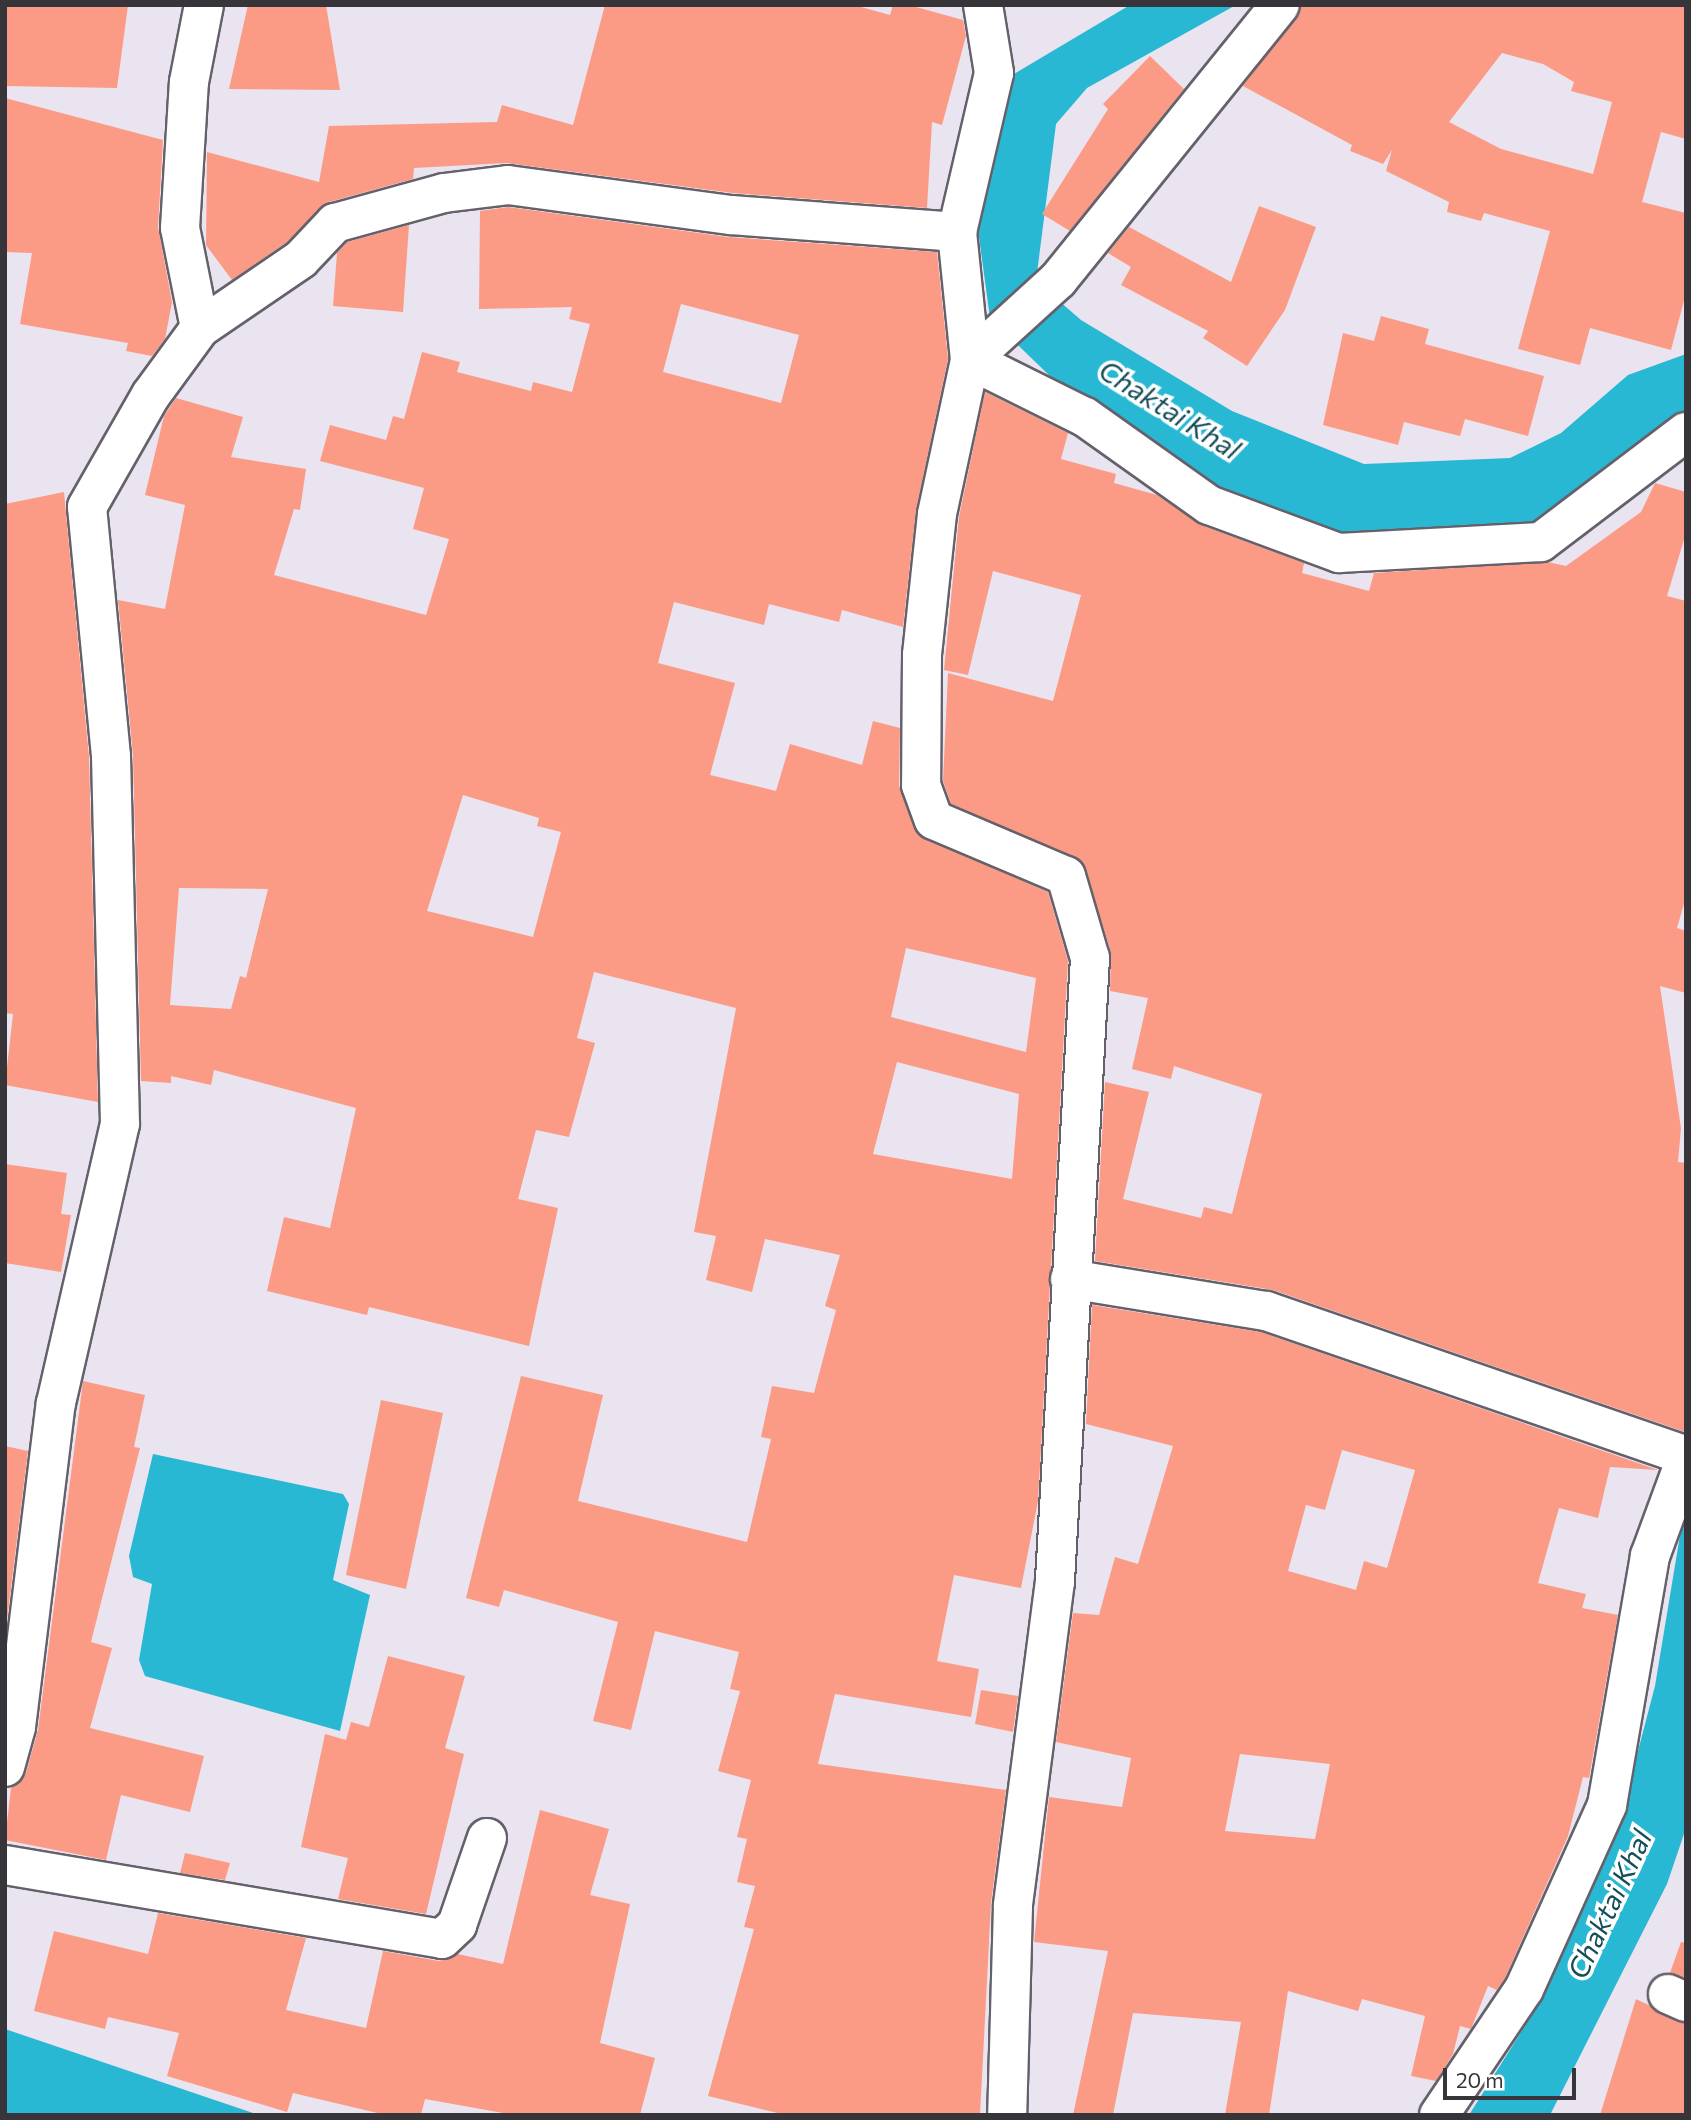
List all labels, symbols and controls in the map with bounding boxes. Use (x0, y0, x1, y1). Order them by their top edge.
water label: Chaktai Khal (1093, 352, 1247, 466)
water label: Chaktai Khal (1560, 1824, 1658, 1984)
scale bar (1446, 2054, 1579, 2098)
text: 20 m (1456, 2067, 1504, 2092)

